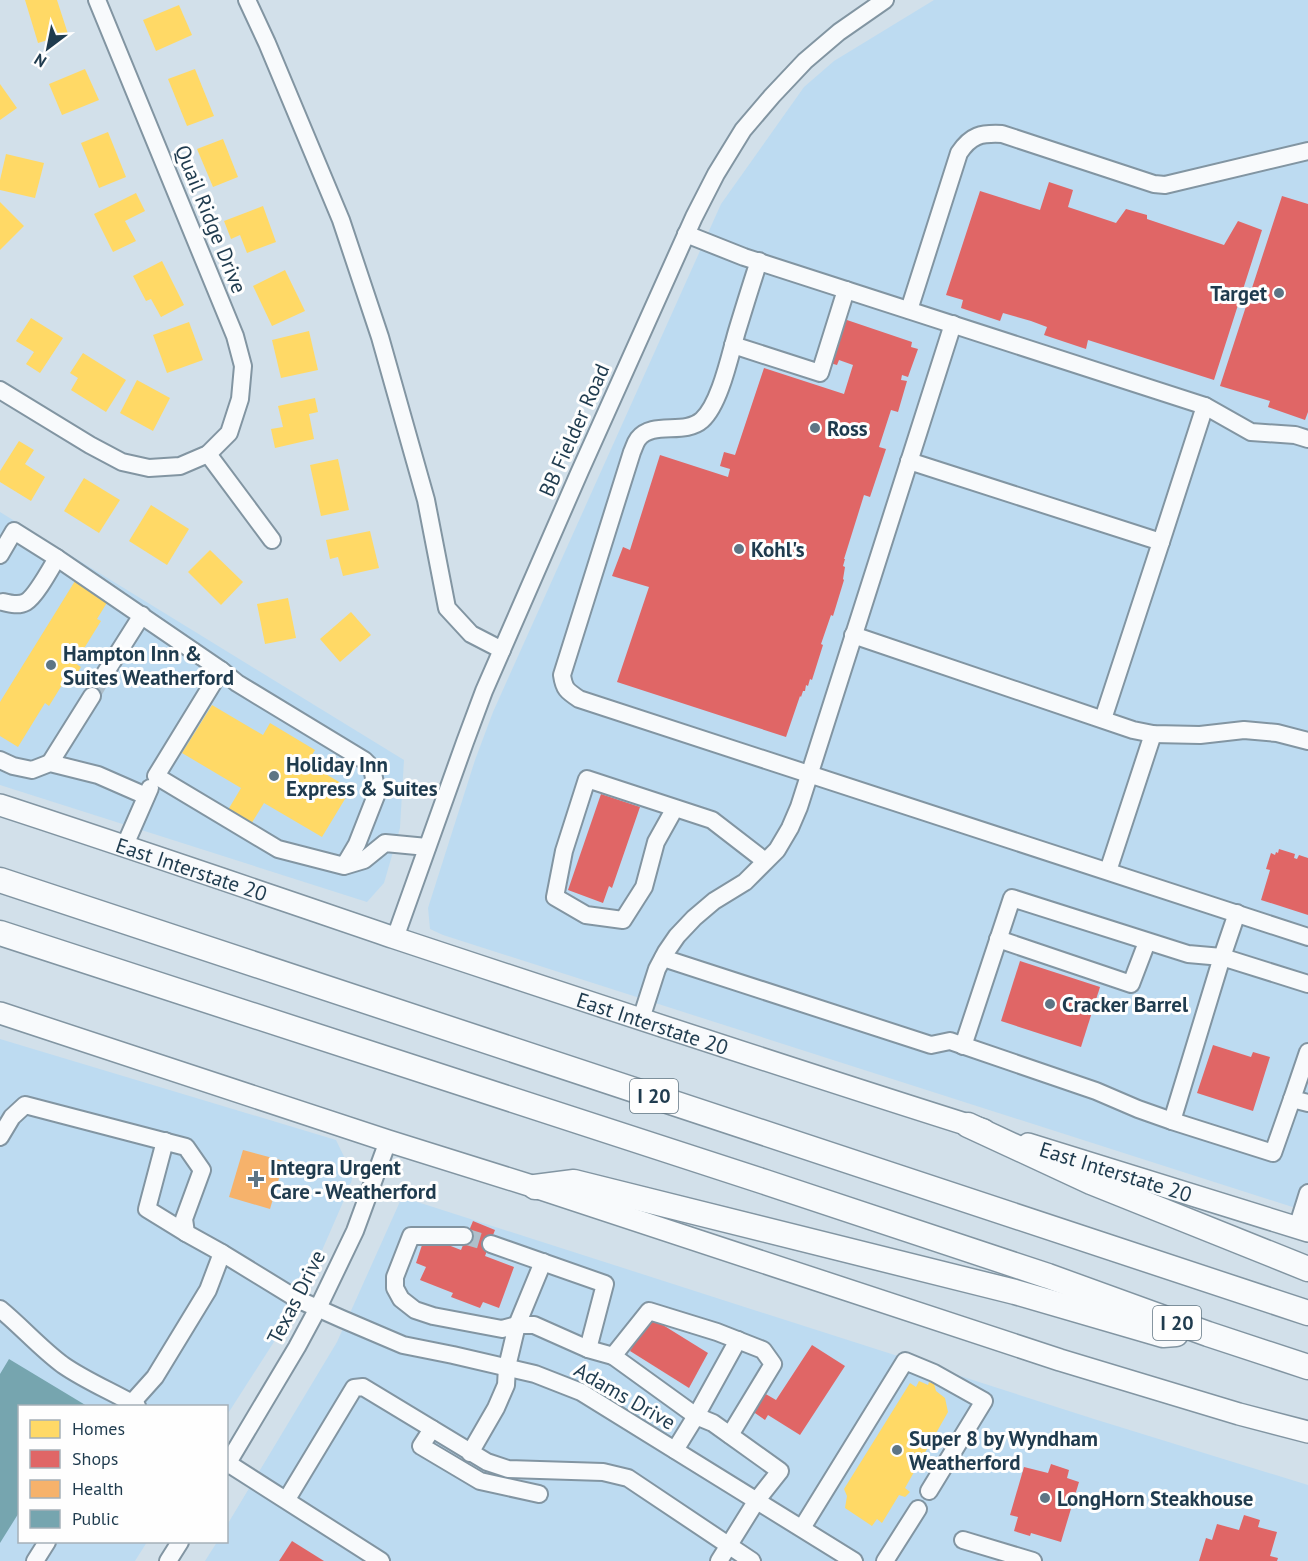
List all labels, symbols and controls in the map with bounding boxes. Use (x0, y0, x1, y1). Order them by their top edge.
north arrow (18, 18, 78, 78)
text: N (30, 49, 50, 72)
street label: Quail Ridge Drive (169, 141, 253, 297)
place label: Target (1210, 280, 1268, 307)
marker: Target (1272, 286, 1286, 300)
street label: BB Fielder Road (533, 359, 615, 501)
place label: Ross (827, 415, 868, 442)
marker: Ross (808, 421, 822, 435)
place label: Kohl's (751, 536, 805, 563)
marker: Kohl's (732, 542, 746, 556)
place label: Hampton Inn & Suites Weatherford (63, 640, 234, 691)
marker: Hampton Inn & Suites Weatherford (44, 658, 58, 672)
place label: Holiday Inn Express & Suites (286, 751, 438, 802)
marker: Holiday Inn Express & Suites (267, 769, 281, 783)
street label: East Interstate 20 (112, 831, 271, 907)
street label: East Interstate 20 (573, 986, 732, 1061)
place label: Cracker Barrel (1062, 991, 1189, 1018)
marker: Cracker Barrel (1043, 997, 1057, 1011)
road number: I 20 (630, 1079, 678, 1113)
street label: East Interstate 20 (1036, 1135, 1195, 1208)
place label: Integra Urgent Care - Weatherford (270, 1154, 437, 1205)
marker: Integra Urgent Care - Weatherford (247, 1170, 265, 1188)
street label: Texas Drive (261, 1245, 331, 1349)
road number: I 20 (1153, 1306, 1201, 1340)
street label: Adams Drive (570, 1356, 680, 1436)
legend (18, 1405, 228, 1543)
text: Homes (72, 1417, 125, 1440)
place label: Super 8 by Wyndham Weatherford (909, 1425, 1098, 1476)
marker: Super 8 by Wyndham Weatherford (890, 1443, 904, 1457)
text: Shops (72, 1447, 118, 1470)
text: Health (72, 1477, 123, 1500)
place label: LongHorn Steakhouse (1057, 1485, 1253, 1512)
marker: LongHorn Steakhouse (1038, 1491, 1052, 1505)
text: Public (72, 1507, 119, 1530)

